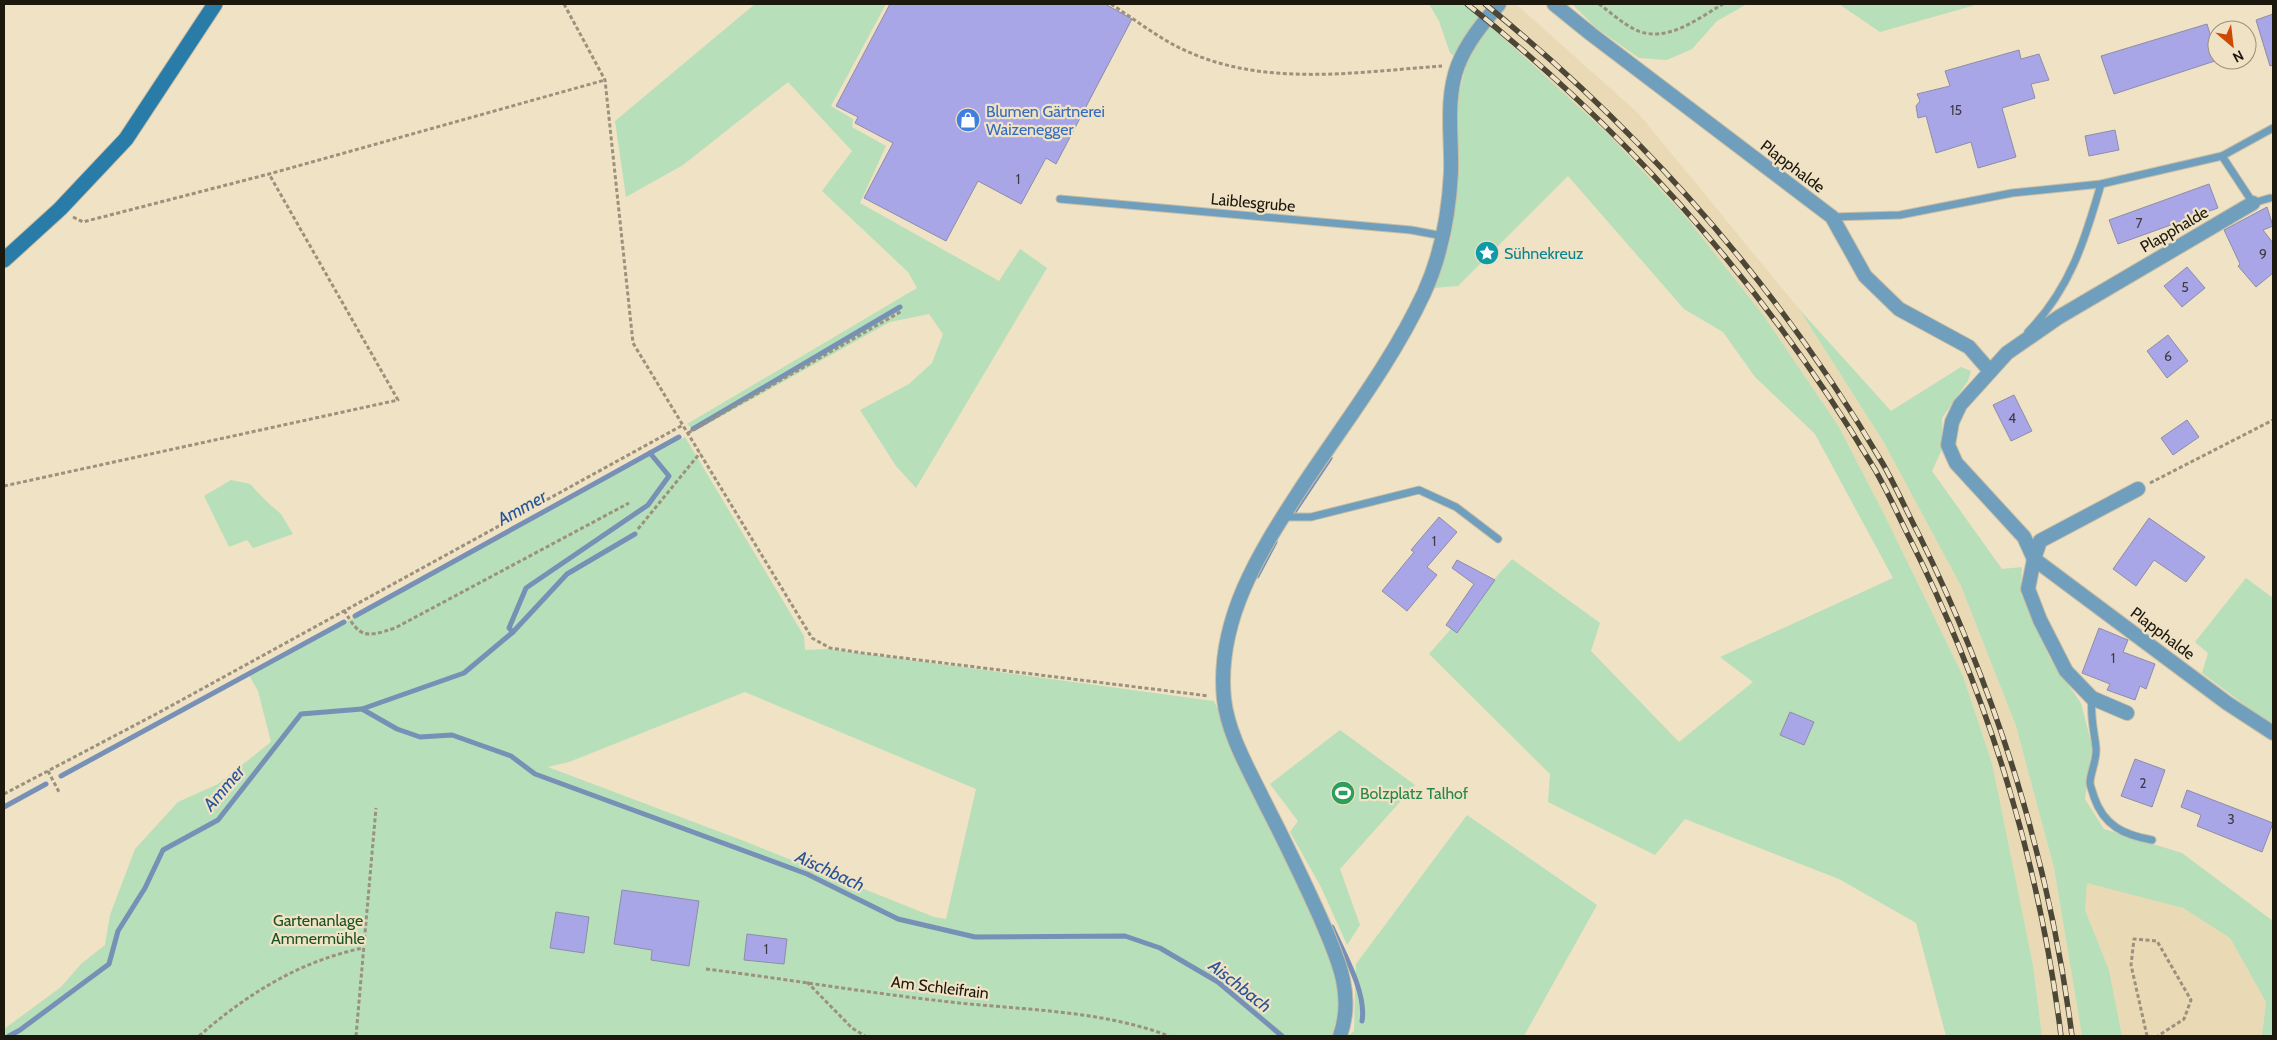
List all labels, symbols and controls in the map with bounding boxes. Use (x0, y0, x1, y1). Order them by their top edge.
north arrow (2207, 20, 2257, 70)
text: N (2230, 46, 2247, 67)
house number: 15 (1950, 101, 1962, 119)
place label: Blumen Gärtnerei Waizenegger (986, 102, 1105, 139)
shop icon: Blumen Gärtnerei Waizenegger (955, 107, 981, 133)
street label: Plapphalde (1757, 136, 1829, 197)
house number: 1 (1016, 170, 1020, 188)
street label: Laiblesgrube (1210, 189, 1296, 216)
street label: Plapphalde (2137, 202, 2212, 257)
house number: 7 (2135, 214, 2143, 232)
place icon: Sühnekreuz (1474, 240, 1500, 266)
place label: Sühnekreuz (1504, 244, 1584, 263)
house number: 9 (2259, 245, 2267, 263)
house number: 5 (2181, 278, 2189, 296)
house number: 6 (2164, 347, 2172, 365)
house number: 4 (2008, 409, 2016, 427)
water label: Ammer (493, 485, 552, 531)
house number: 1 (1432, 532, 1436, 550)
street label: Plapphalde (2127, 603, 2199, 664)
house number: 1 (2111, 649, 2115, 667)
water label: Ammer (198, 760, 251, 816)
house number: 2 (2139, 774, 2147, 792)
sports icon: Bolzplatz Talhof (1330, 780, 1356, 806)
place label: Bolzplatz Talhof (1360, 784, 1469, 803)
house number: 3 (2227, 810, 2235, 828)
water label: Aischbach (791, 845, 868, 896)
park label: Gartenanlage Ammermühle (271, 911, 365, 948)
house number: 1 (764, 940, 768, 958)
water label: Aischbach (1204, 954, 1276, 1017)
street label: Am Schleifrain (890, 972, 990, 1003)

